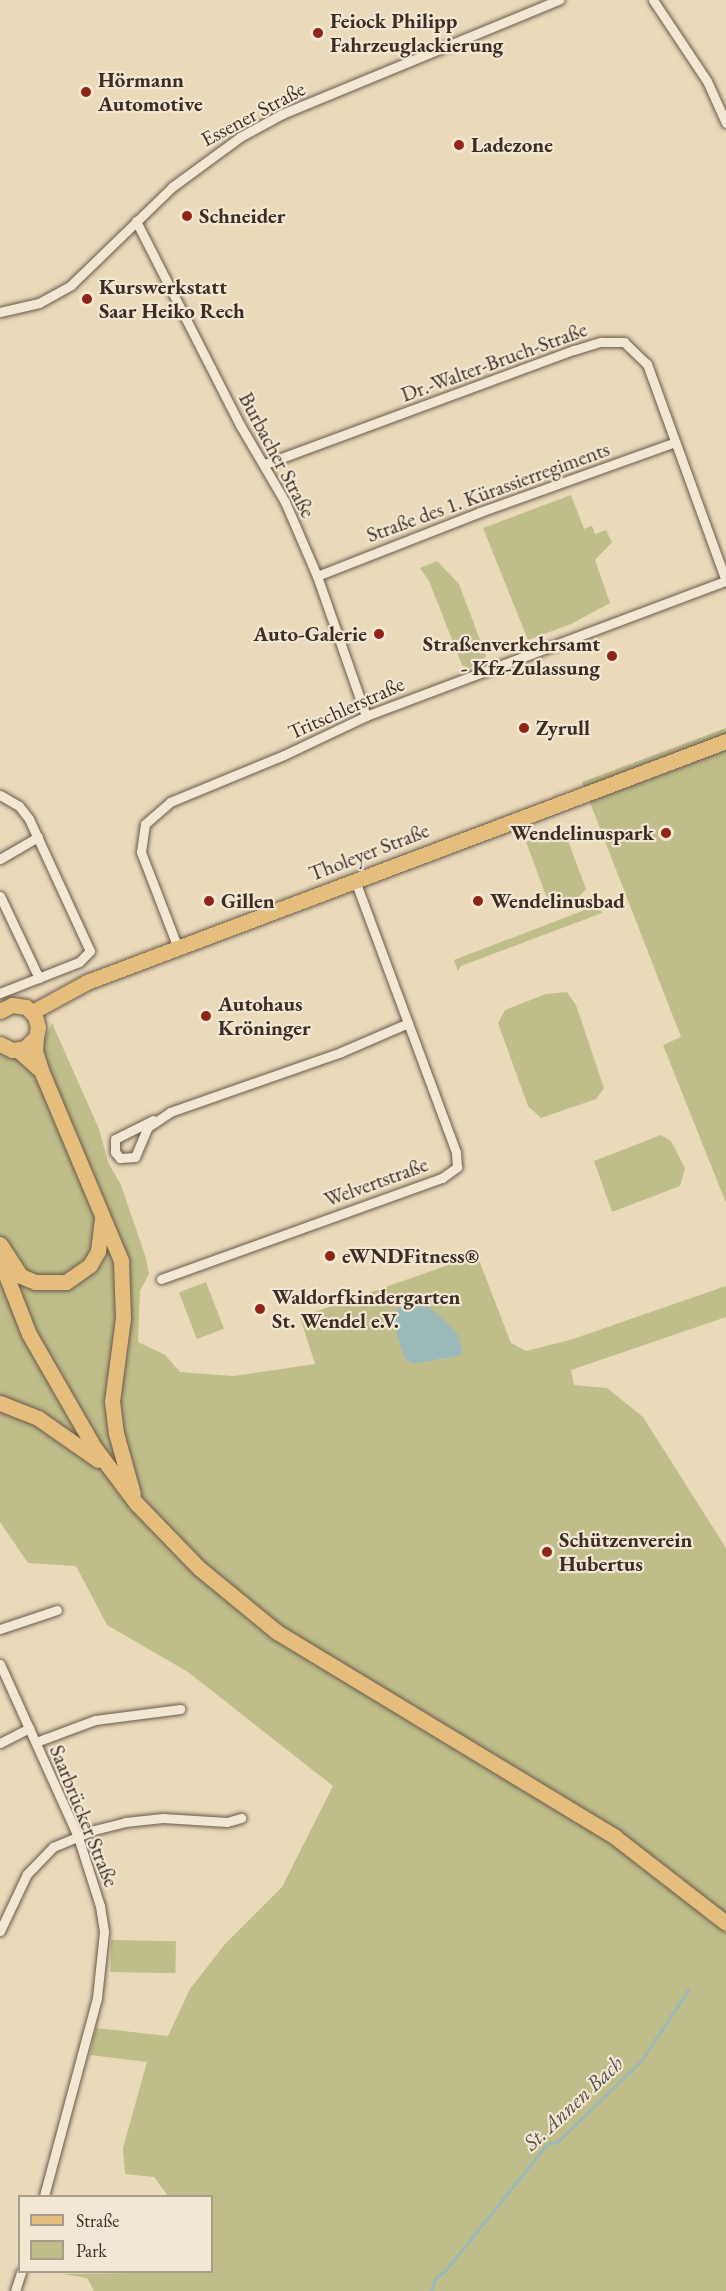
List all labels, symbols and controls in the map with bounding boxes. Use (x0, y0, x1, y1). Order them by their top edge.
place label: Feiock Philipp Fahrzeuglackierung (330, 8, 503, 58)
marker: Feiock Philipp Fahrzeuglackierung (311, 26, 325, 40)
place label: Hörmann Automotive (98, 67, 203, 117)
street label: Essener Straße (196, 76, 310, 152)
marker: Hörmann Automotive (79, 85, 93, 99)
place label: Ladezone (471, 132, 553, 158)
marker: Ladezone (452, 138, 466, 152)
place label: Schneider (199, 203, 285, 229)
marker: Schneider (180, 209, 194, 223)
place label: Kurswerkstatt Saar Heiko Rech (99, 274, 245, 324)
marker: Kurswerkstatt Saar Heiko Rech (80, 292, 94, 306)
street label: Dr.-Walter-Bruch-Straße (398, 317, 590, 407)
street label: Burbacher Straße (233, 388, 321, 522)
street label: Straße des 1. Kürassierregiments (363, 436, 613, 548)
place label: Auto-Galerie (253, 621, 367, 647)
marker: Auto-Galerie (372, 627, 386, 641)
place label: Straßenverkehrsamt - Kfz-Zulassung (423, 631, 600, 681)
marker: Straßenverkehrsamt - Kfz-Zulassung (605, 649, 619, 663)
street label: Tritschlerstraße (284, 671, 408, 745)
place label: Zyrull (536, 715, 590, 741)
marker: Zyrull (517, 721, 531, 735)
street label: Tholeyer Straße (305, 818, 433, 886)
place label: Wendelinuspark (510, 820, 654, 846)
marker: Wendelinuspark (659, 826, 673, 840)
place label: Gillen (221, 888, 275, 914)
place label: Wendelinusbad (490, 888, 625, 914)
marker: Gillen (202, 894, 216, 908)
marker: Wendelinusbad (471, 894, 485, 908)
place label: Autohaus Kröninger (218, 991, 311, 1041)
marker: Autohaus Kröninger (199, 1009, 213, 1023)
street label: Welvertstraße (321, 1152, 431, 1212)
place label: eWNDFitness® (342, 1243, 479, 1269)
marker: eWNDFitness® (323, 1249, 337, 1263)
place label: Waldorfkindergarten St. Wendel e.V. (272, 1284, 460, 1334)
marker: Waldorfkindergarten St. Wendel e.V. (253, 1302, 267, 1316)
place label: Schützenverein Hubertus (559, 1527, 692, 1577)
marker: Schützenverein Hubertus (540, 1545, 554, 1559)
street label: Saarbrücker Straße (44, 1741, 124, 1891)
water label: St. Annen Bach (518, 2050, 628, 2156)
legend (18, 2195, 213, 2273)
text: Straße (76, 2209, 119, 2232)
text: Park (76, 2239, 107, 2262)

